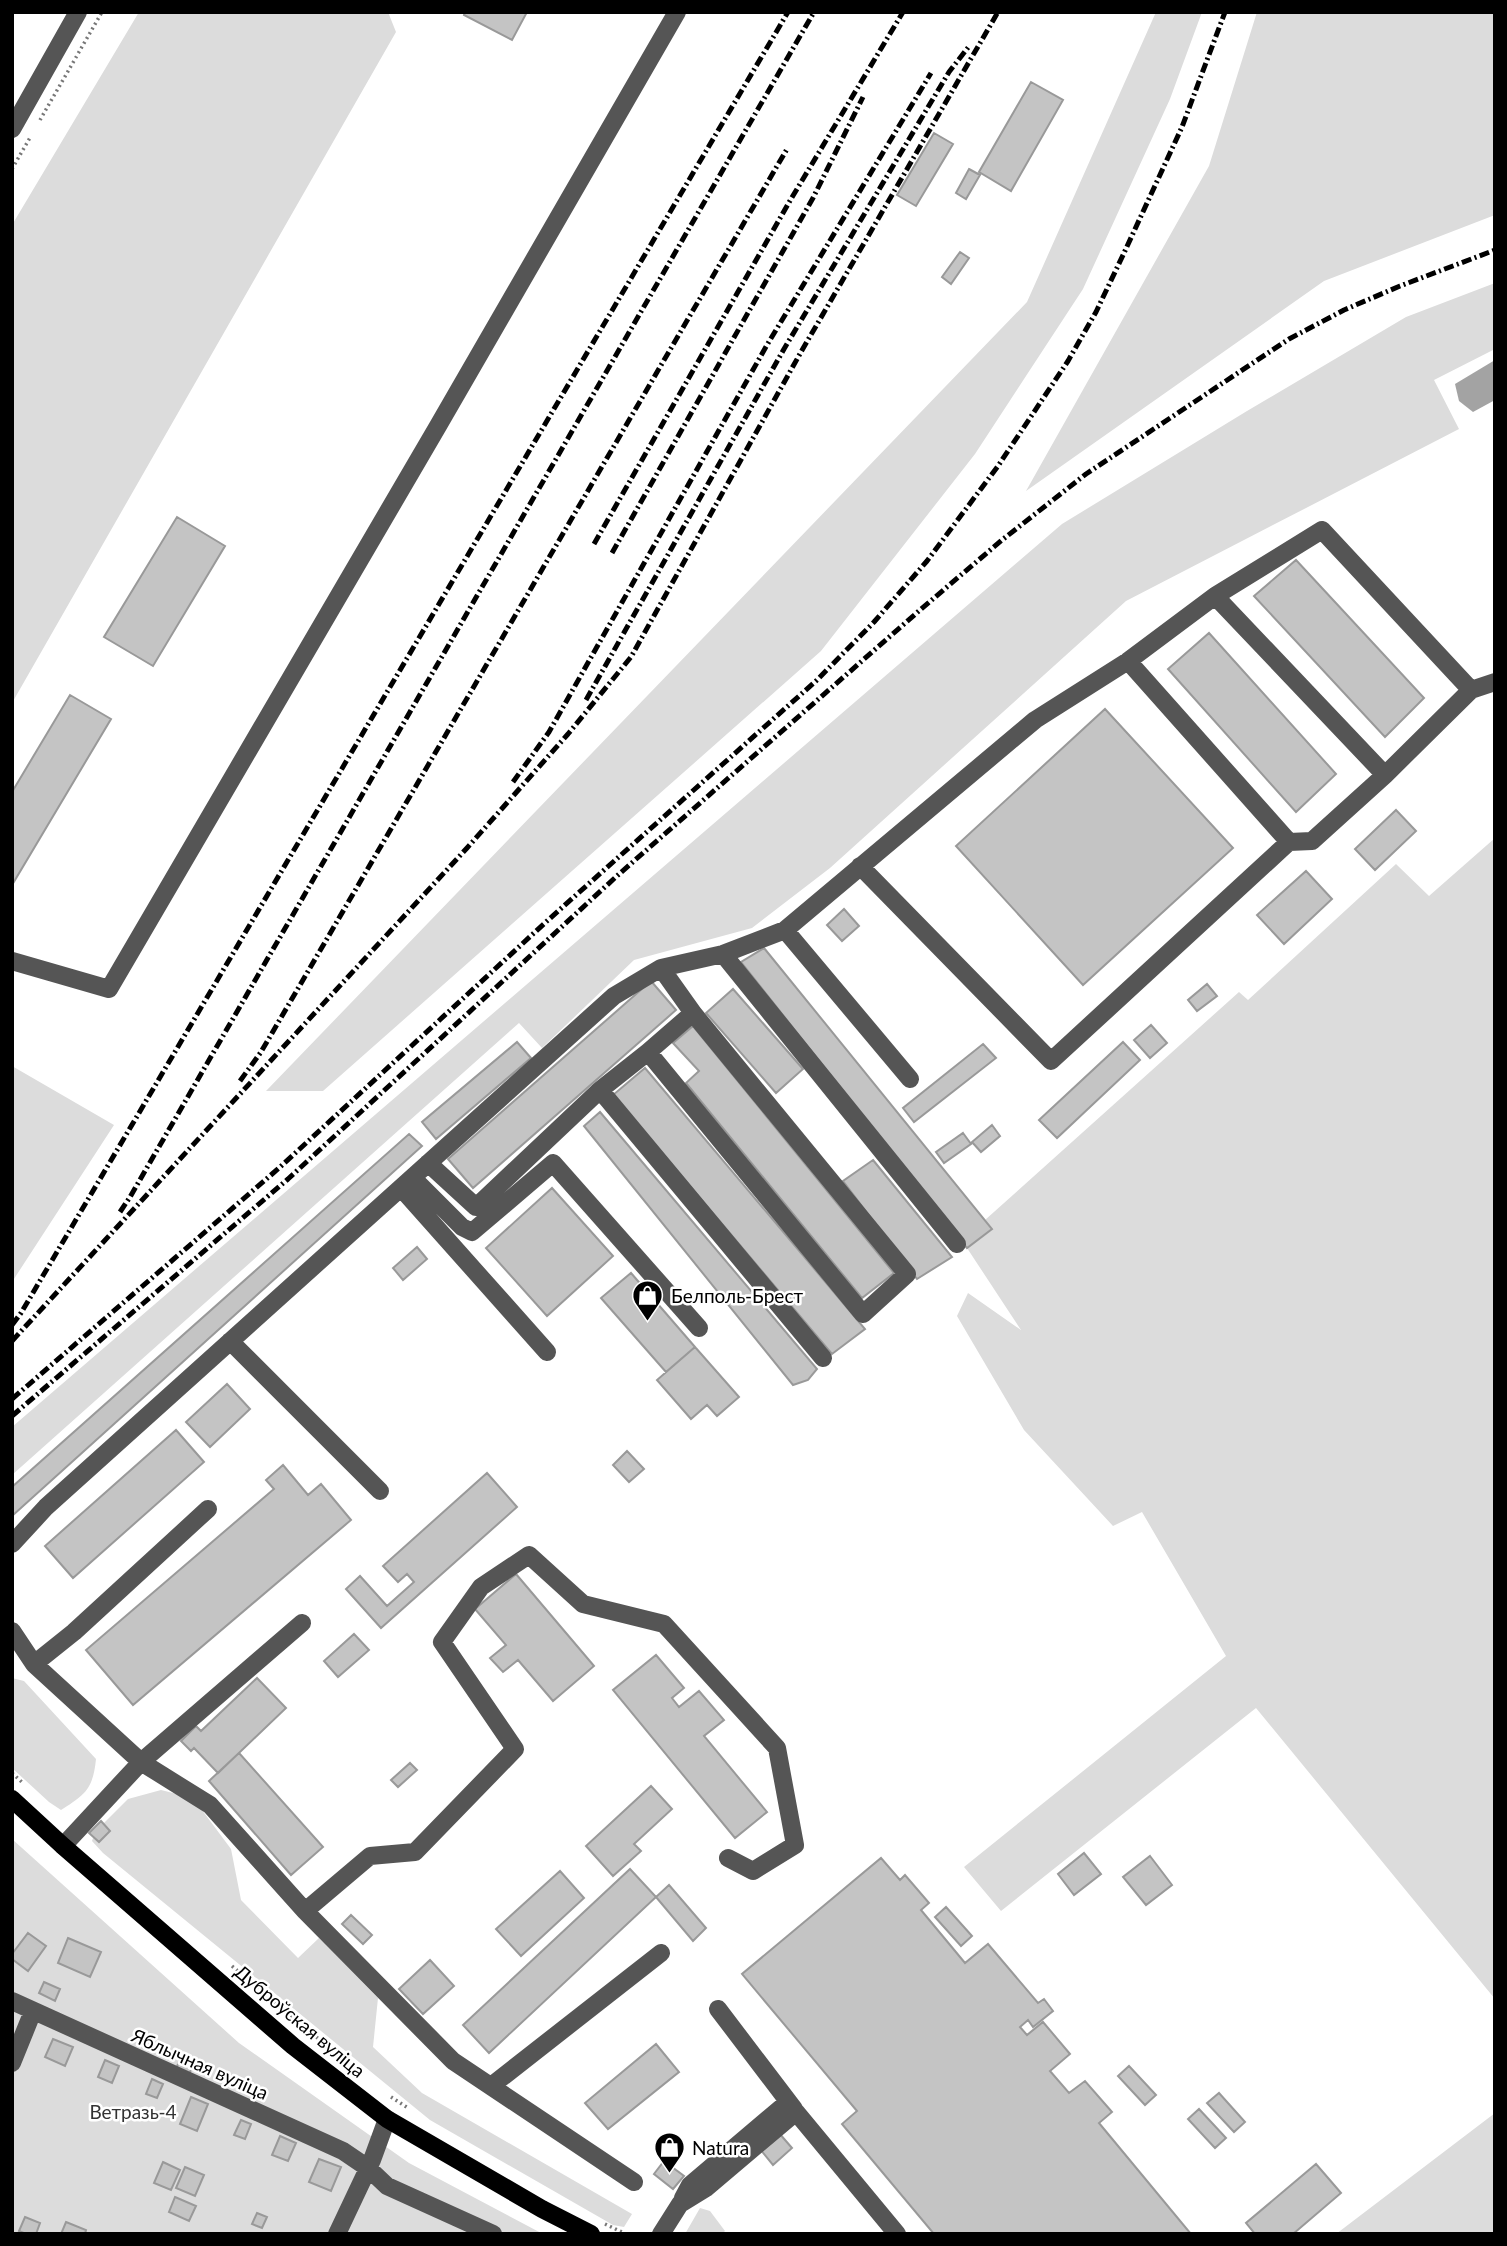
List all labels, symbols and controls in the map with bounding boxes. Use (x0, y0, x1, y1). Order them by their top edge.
shop icon: Белполь-Брест (631, 1279, 665, 1323)
place label: Белполь-Брест (671, 1284, 803, 1307)
street label: Дуброўская вуліца (231, 1959, 370, 2082)
street label: Яблычная вуліца (127, 2023, 272, 2104)
park label: Ветразь-4 (89, 2100, 177, 2123)
shop icon: Natura (652, 2131, 686, 2175)
place label: Natura (692, 2136, 749, 2159)

